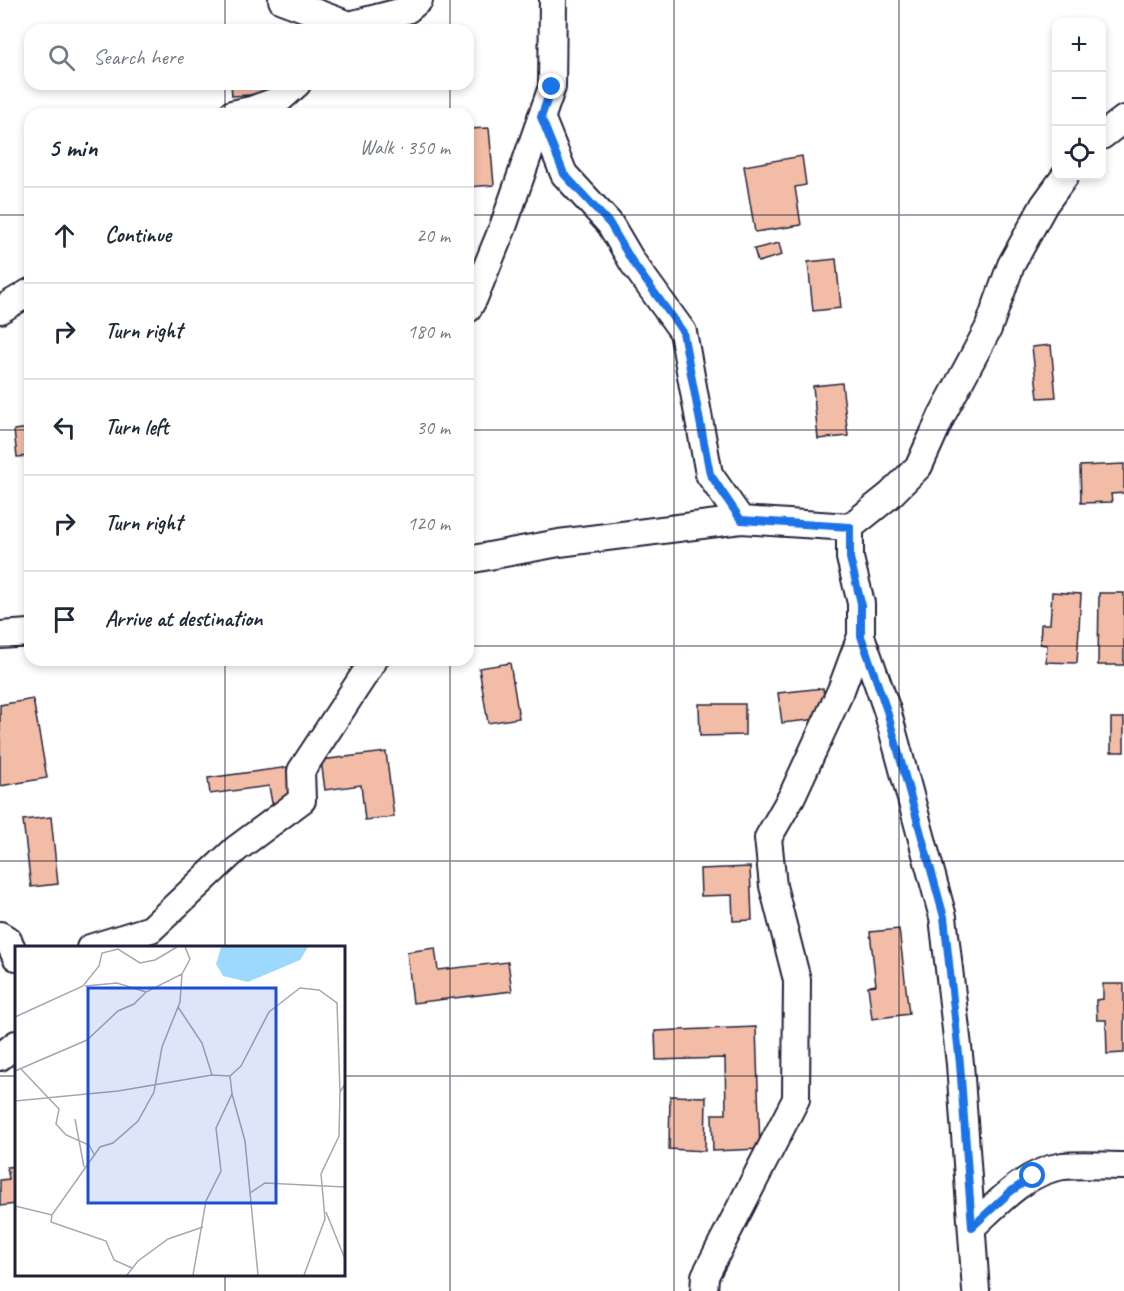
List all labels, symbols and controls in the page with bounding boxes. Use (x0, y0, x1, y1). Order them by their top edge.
map controls (1052, 18, 1106, 180)
button: + (1052, 18, 1106, 72)
search box (24, 24, 474, 90)
icon: search (45, 41, 78, 74)
text: Search here (93, 43, 183, 71)
button: − (1052, 72, 1106, 126)
route end (538, 73, 564, 99)
button: locate (1052, 126, 1106, 180)
text: 5 min (48, 131, 97, 164)
text: Walk · 350 m (360, 135, 450, 160)
icon: ahead (48, 219, 81, 252)
text: Continue (105, 221, 171, 249)
text: 20 m (416, 223, 450, 248)
icon: right (48, 315, 81, 348)
text: Turn right (105, 317, 182, 345)
text: 180 m (407, 319, 450, 344)
icon: left (48, 411, 81, 444)
text: Turn left (105, 413, 169, 441)
text: 30 m (416, 415, 450, 440)
icon: right (48, 507, 81, 540)
text: Turn right (105, 509, 182, 537)
text: 120 m (407, 511, 450, 536)
icon: arrive (48, 603, 81, 636)
text: Arrive at destination (105, 605, 262, 633)
inset map (15, 946, 345, 1276)
route start (1019, 1162, 1045, 1188)

